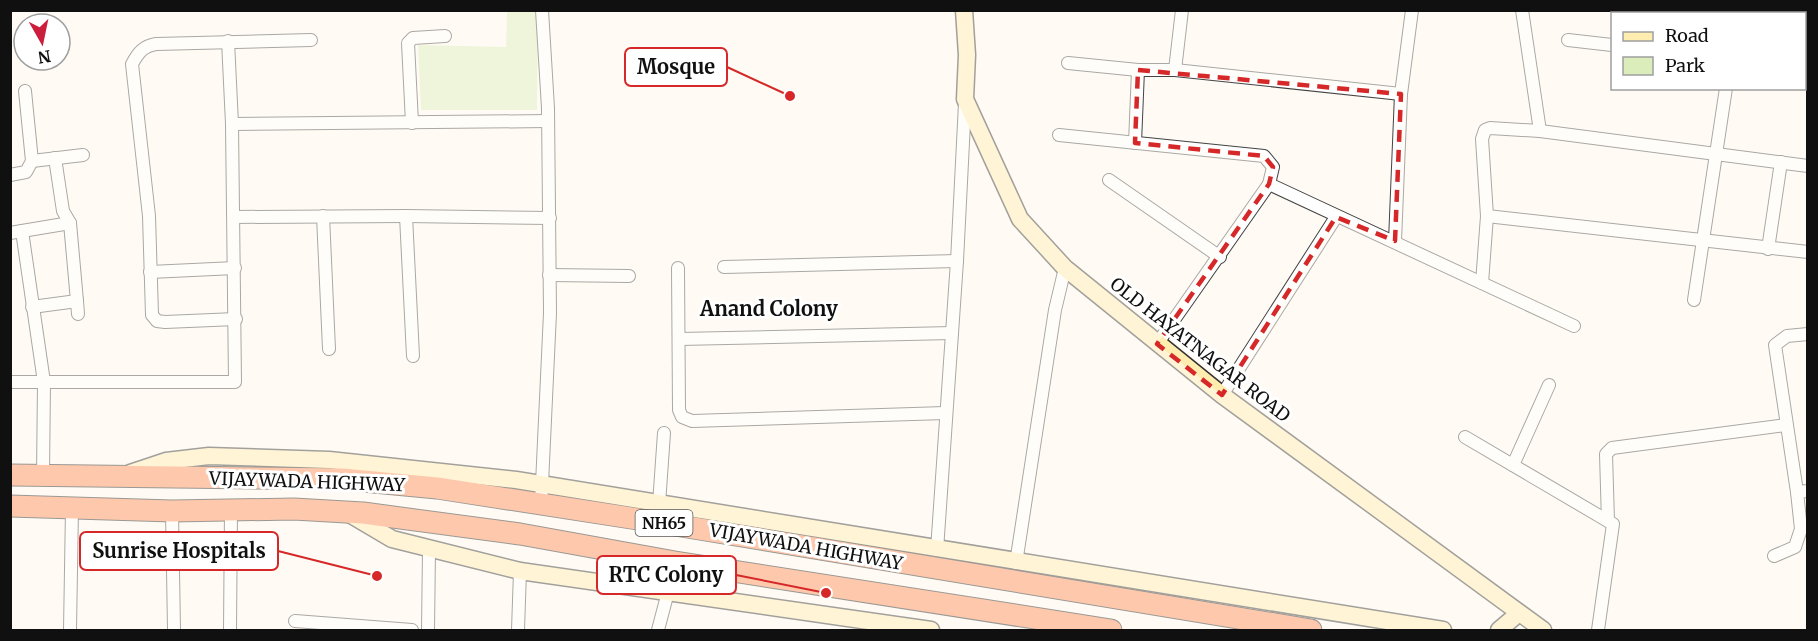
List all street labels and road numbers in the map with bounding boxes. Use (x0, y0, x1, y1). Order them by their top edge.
street label: OLD HAYATNAGAR ROAD (1106, 272, 1295, 427)
street label: VIJAYWADA HIGHWAY (208, 467, 406, 496)
road number: NH65 (636, 510, 692, 536)
street label: VIJAYWADA HIGHWAY (707, 518, 905, 575)

